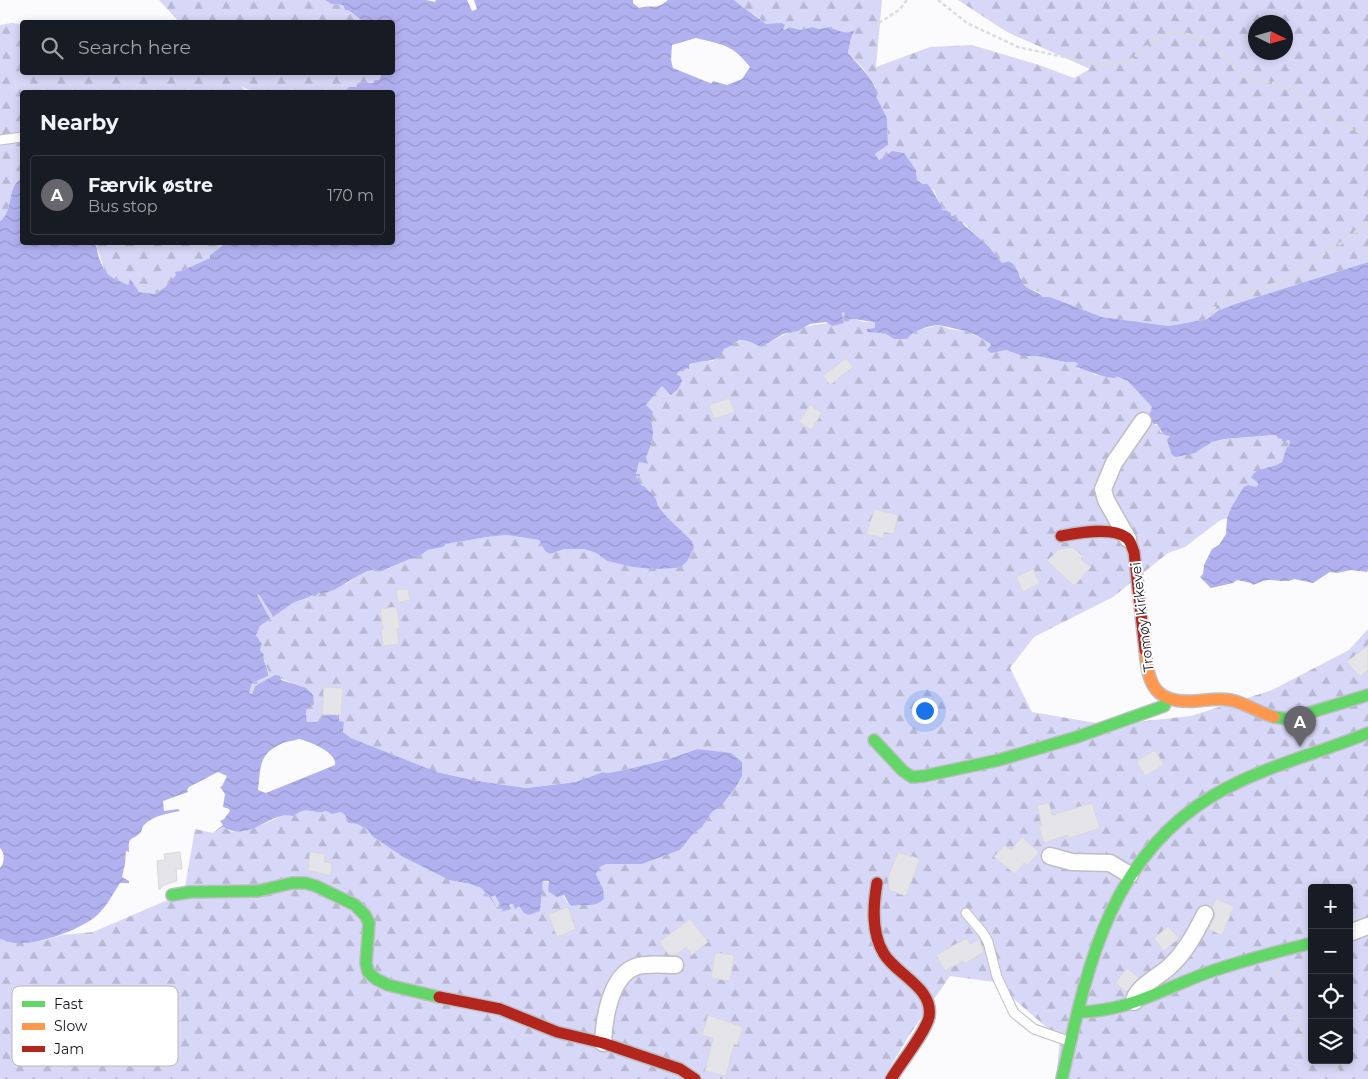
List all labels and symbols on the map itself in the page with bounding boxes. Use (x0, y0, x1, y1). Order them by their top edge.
north arrow (1248, 15, 1293, 60)
street label: Tromøy kirkevei (1126, 561, 1158, 673)
your location (912, 698, 938, 724)
pin: A (1284, 706, 1316, 747)
legend (12, 986, 178, 1066)
text: Fast (54, 995, 84, 1013)
text: Slow (54, 1017, 88, 1035)
text: Jam (53, 1040, 84, 1058)

